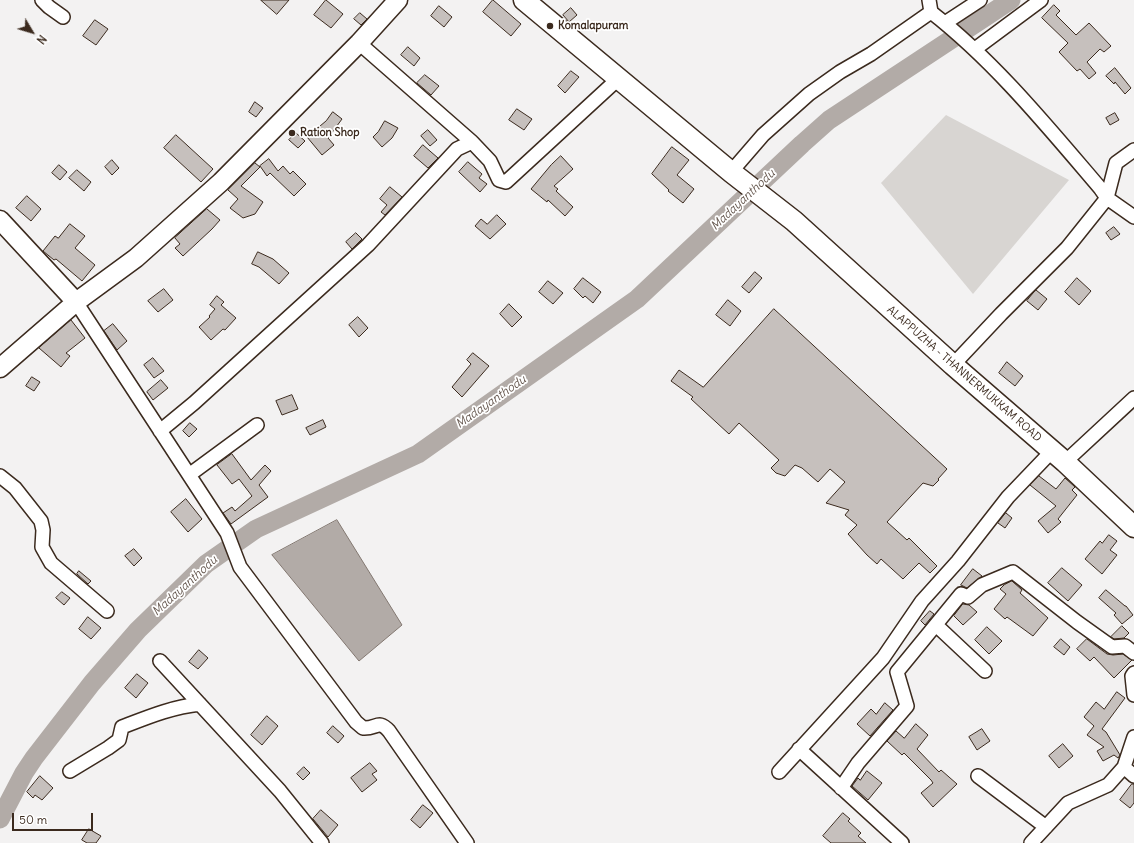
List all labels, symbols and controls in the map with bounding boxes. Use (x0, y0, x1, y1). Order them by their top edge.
north arrow (12, 12, 52, 52)
place label: Komalapuram (558, 19, 629, 33)
marker: Komalapuram (545, 21, 555, 31)
text: N (34, 32, 49, 47)
place label: Ration Shop (300, 126, 359, 140)
marker: Ration Shop (287, 128, 297, 138)
water label: Madayanthodu (708, 167, 778, 233)
street label: ALAPPUZHA - THANNERMUKKAM ROAD (884, 303, 1044, 445)
water label: Madayanthodu (453, 372, 529, 432)
water label: Madayanthodu (149, 553, 221, 619)
scale bar (14, 805, 95, 831)
text: 50 m (19, 812, 47, 827)

